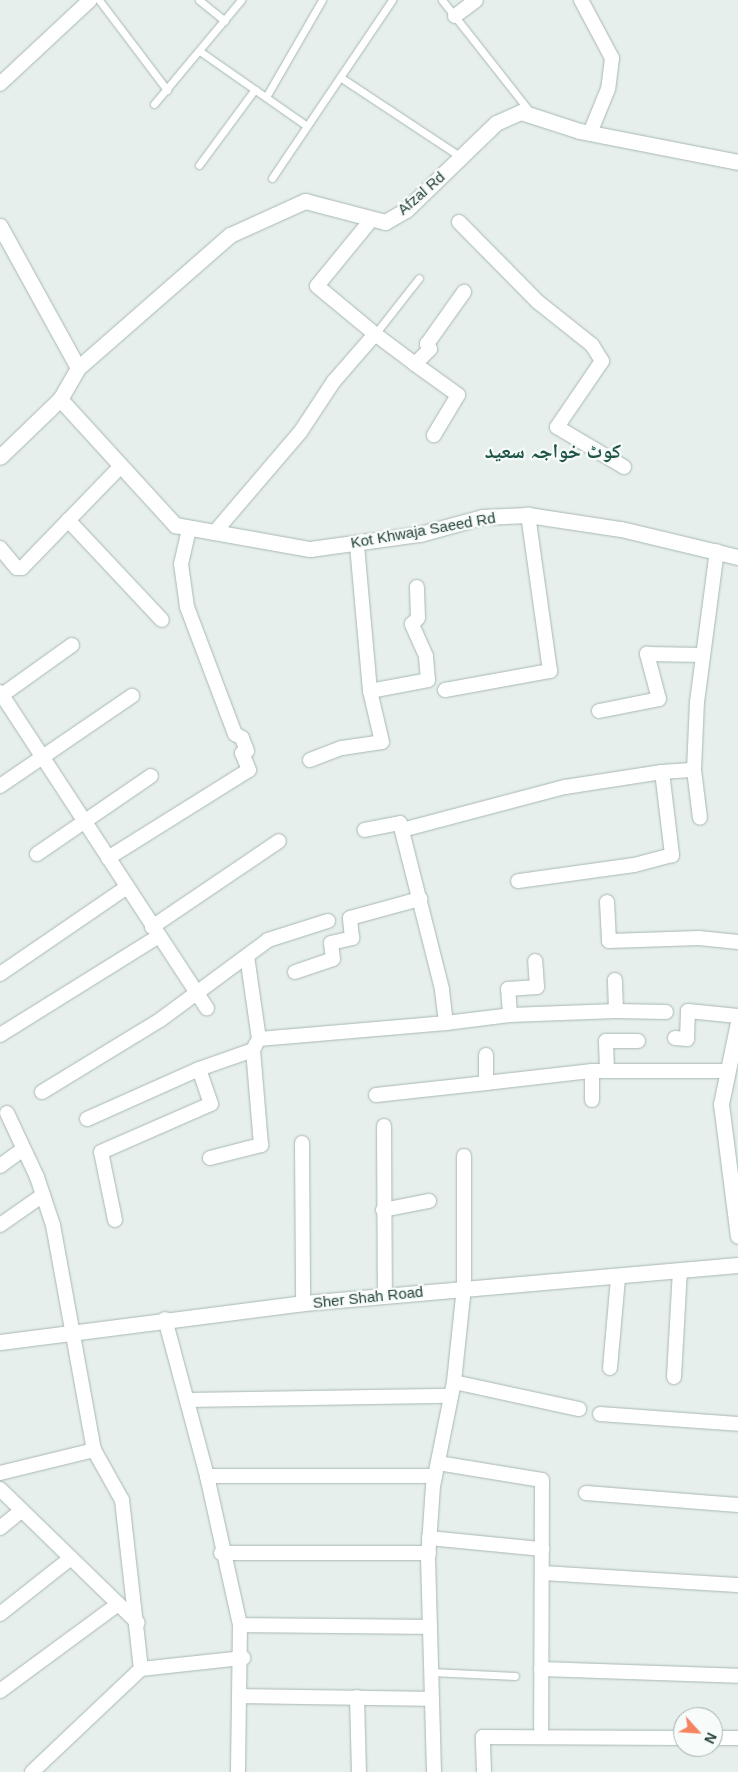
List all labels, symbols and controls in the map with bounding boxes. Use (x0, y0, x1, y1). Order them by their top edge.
street label: Afzal Rd (394, 168, 448, 218)
district label: کوٹ خواجہ سعید (485, 439, 621, 463)
street label: Kot Khwaja Saeed Rd (349, 508, 497, 552)
street label: Sher Shah Road (312, 1282, 424, 1312)
north arrow (673, 1707, 723, 1757)
text: N (701, 1730, 720, 1746)

